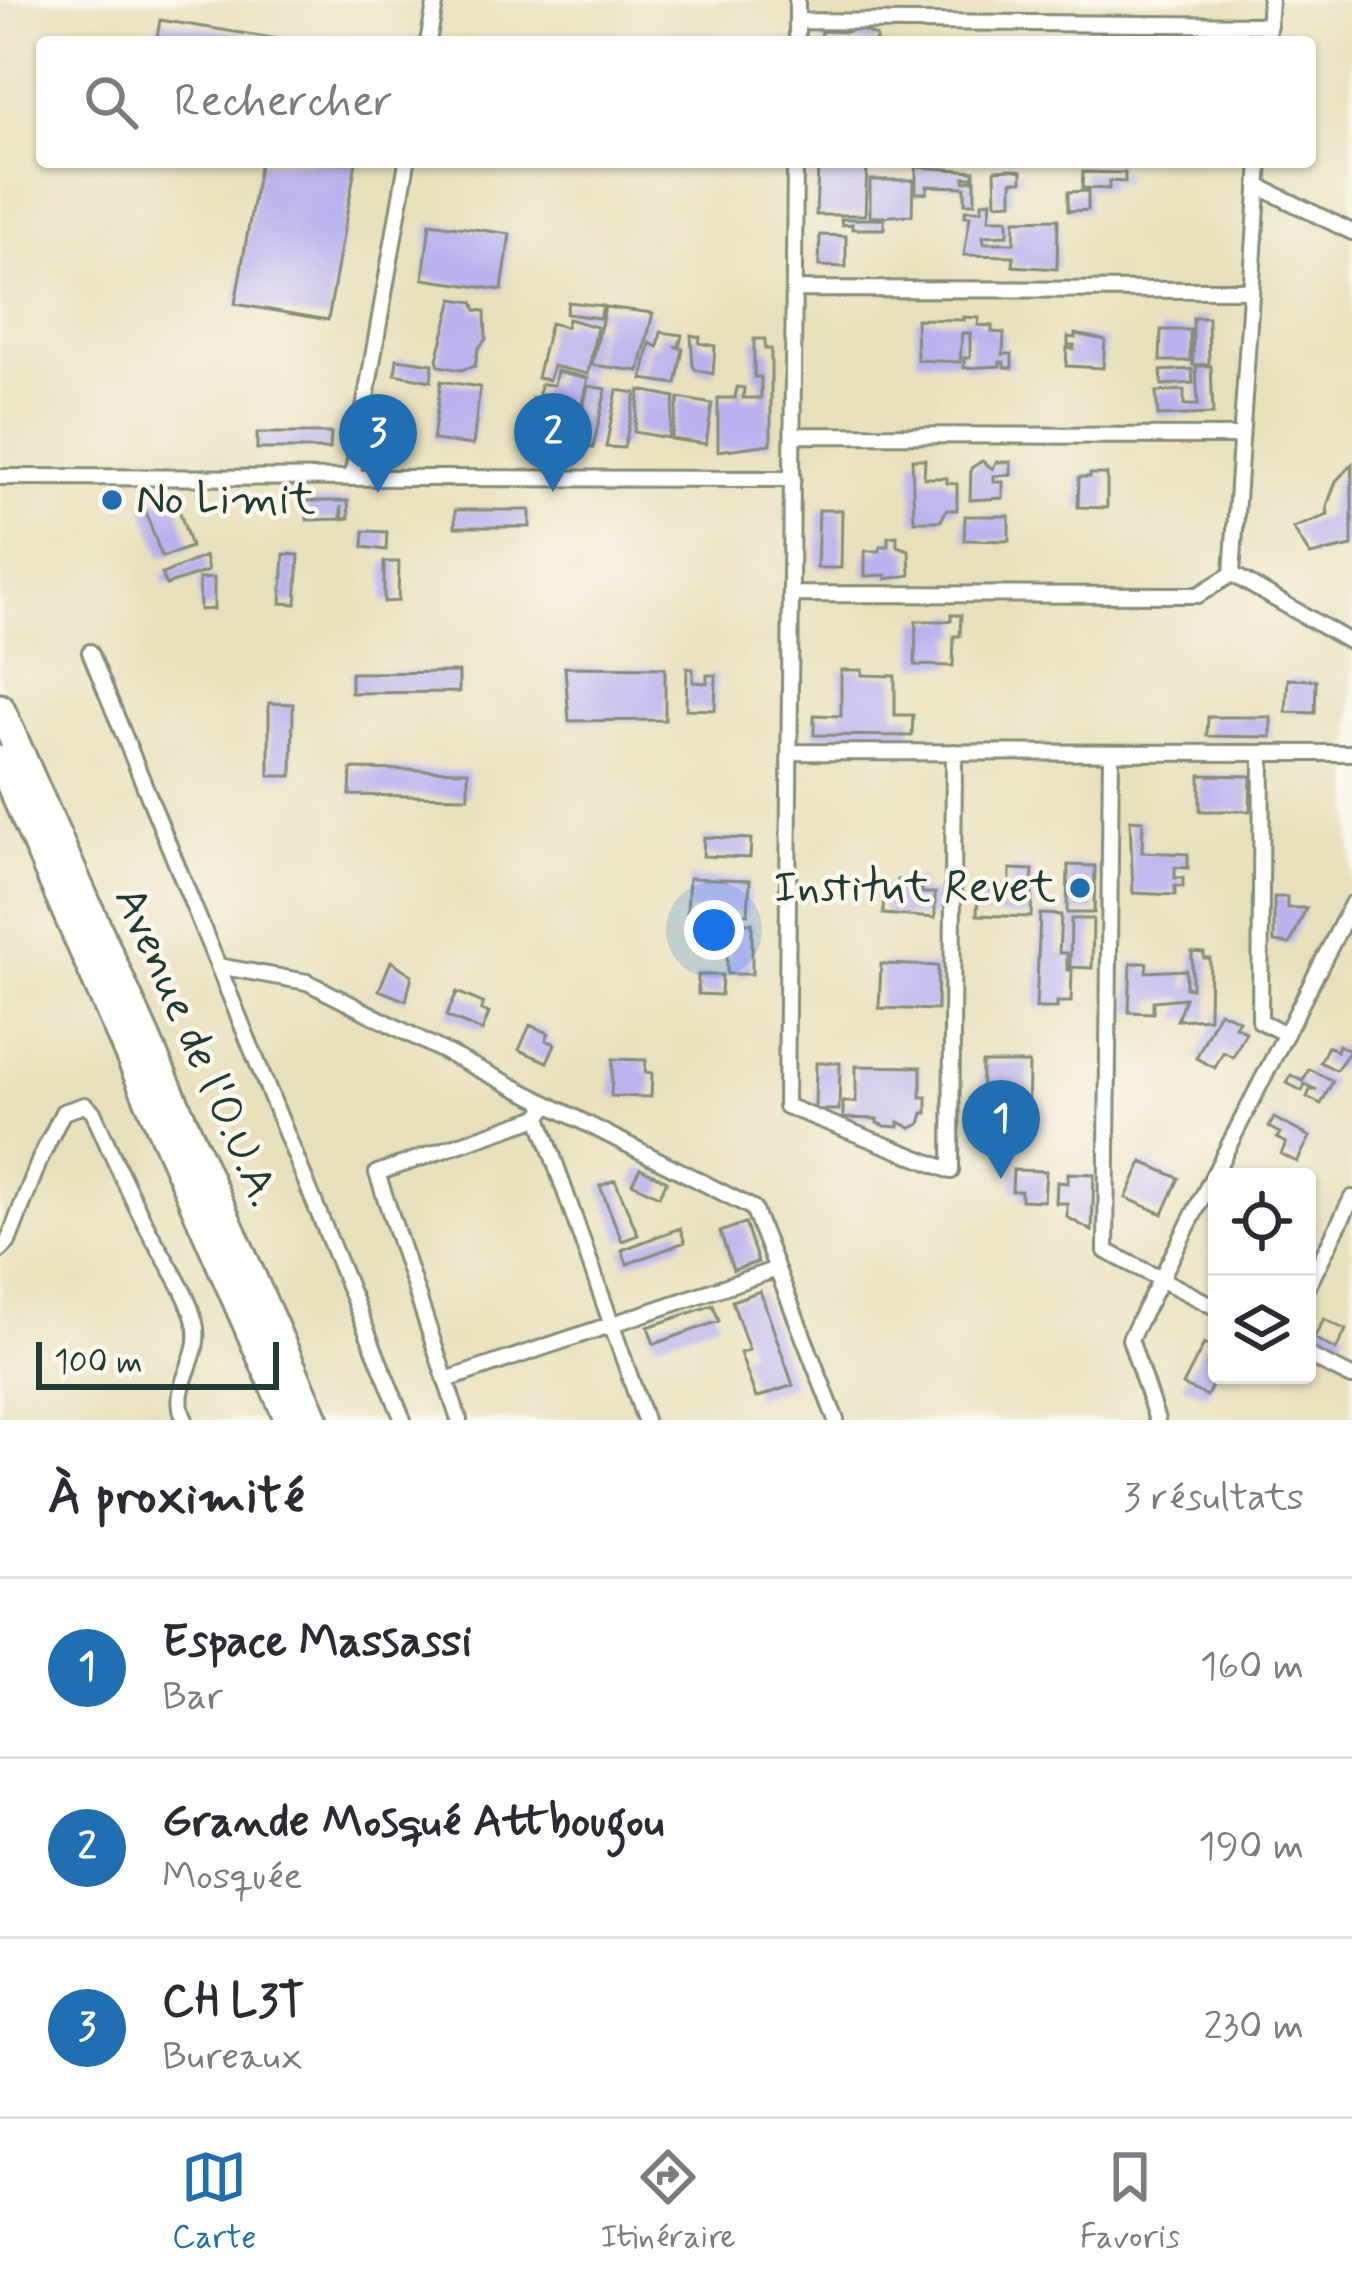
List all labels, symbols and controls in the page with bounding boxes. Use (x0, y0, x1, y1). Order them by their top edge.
search box (36, 36, 1316, 168)
icon: search (78, 69, 144, 135)
text: Rechercher (174, 73, 393, 132)
pin: 2 (514, 393, 592, 492)
pin: 3 (339, 394, 417, 493)
place label: No Limit (136, 471, 315, 530)
marker: No Limit (99, 487, 125, 513)
place label: Institut Revet (773, 859, 1056, 918)
marker: Institut Revet (1067, 875, 1093, 901)
street label: Avenue de l'O.U.A. (99, 878, 293, 1216)
your location (684, 900, 744, 960)
pin: 1 (962, 1080, 1040, 1179)
map controls (1208, 1168, 1316, 1384)
button: locate (1208, 1168, 1316, 1276)
button: layers (1208, 1276, 1316, 1384)
scale bar (36, 1336, 279, 1389)
text: 100 m (54, 1341, 143, 1385)
text: À proximité (48, 1465, 304, 1531)
text: 3 résultats (1123, 1473, 1304, 1524)
text: Espace Massassi (162, 1613, 472, 1672)
text: 1 (78, 1642, 96, 1693)
text: 160 m (1200, 1642, 1304, 1693)
text: Bar (162, 1672, 223, 1723)
text: Grande Mosqué Attbougou (162, 1793, 664, 1852)
text: 2 (77, 1822, 97, 1873)
text: 190 m (1198, 1822, 1304, 1873)
text: Mosquée (162, 1852, 303, 1903)
text: CH L3T (162, 1973, 304, 2032)
text: 3 (78, 2002, 96, 2053)
text: 230 m (1203, 2002, 1304, 2053)
text: Bureaux (162, 2032, 302, 2083)
tab: Carte (172, 2144, 257, 2260)
tab: Itinéraire (600, 2144, 736, 2260)
tab: Favoris (1080, 2144, 1180, 2260)

